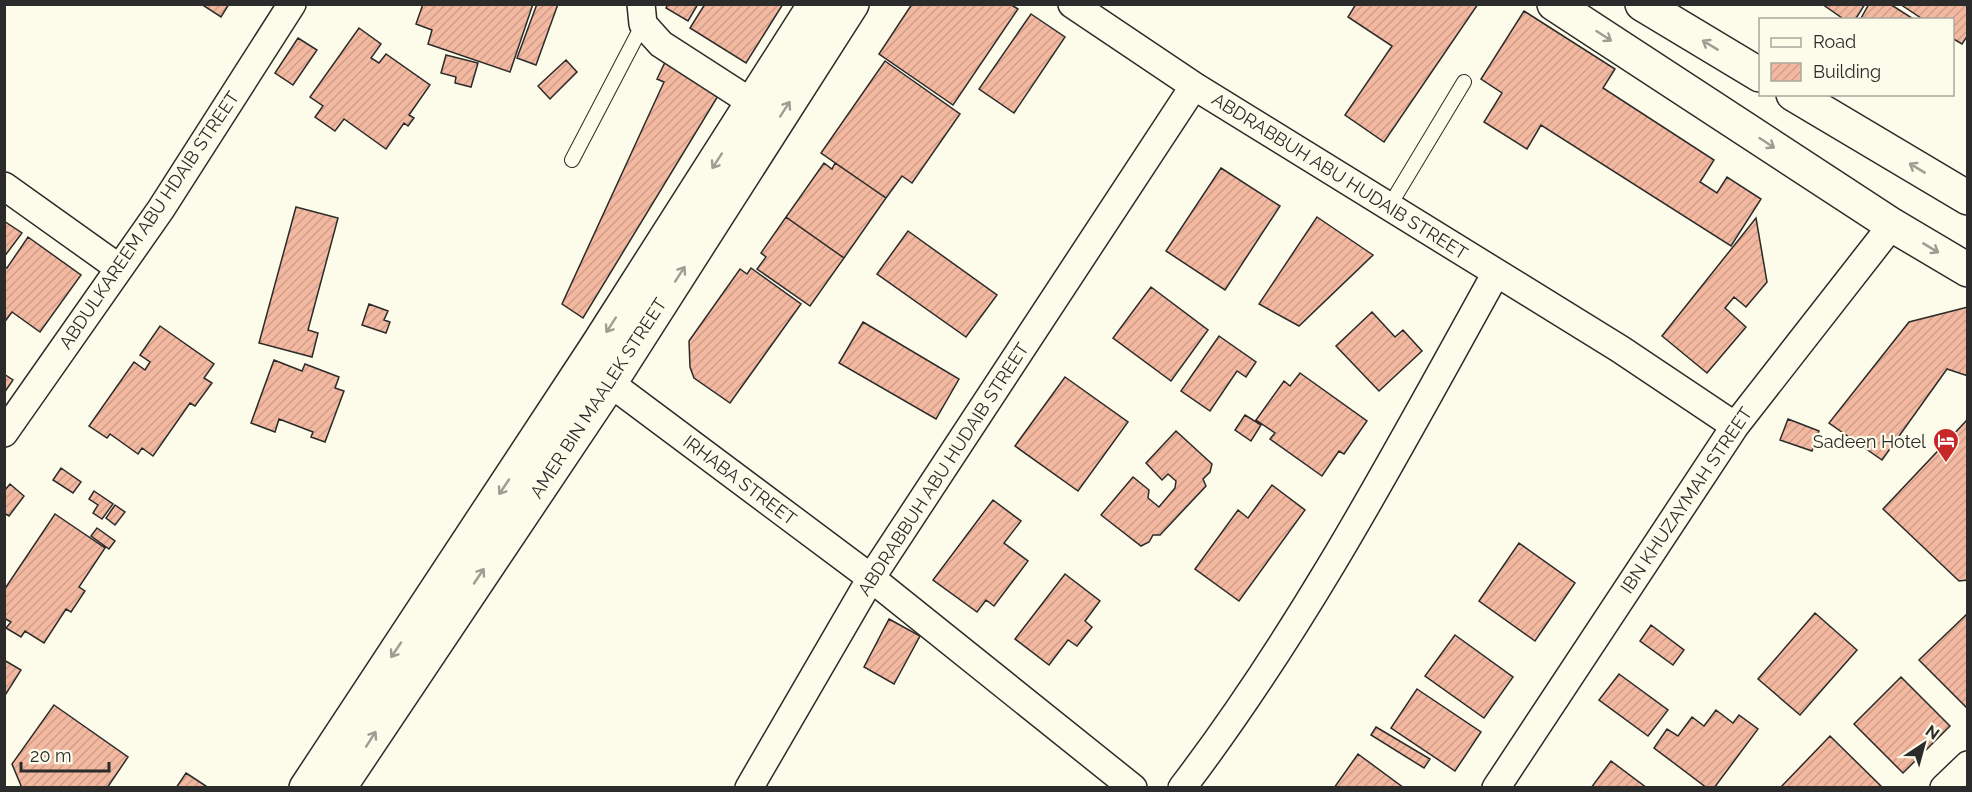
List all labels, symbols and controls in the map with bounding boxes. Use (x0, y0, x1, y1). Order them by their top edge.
legend (1759, 18, 1954, 96)
one-way arrow (1595, 30, 1612, 42)
text: Road (1813, 31, 1856, 52)
one-way arrow (1702, 39, 1719, 51)
text: Building (1813, 61, 1881, 82)
street label: ABDULKAREEM ABU HDAIB STREET (55, 87, 243, 353)
street label: ABDRABBUH ABU HUDAIB STREET (1208, 88, 1472, 264)
one-way arrow (779, 102, 791, 118)
one-way arrow (1758, 137, 1775, 149)
one-way arrow (711, 152, 723, 168)
one-way arrow (1909, 162, 1926, 174)
one-way arrow (1922, 242, 1939, 254)
one-way arrow (673, 265, 686, 282)
street label: AMER BIN MAALEK STREET (525, 294, 671, 502)
one-way arrow (605, 316, 618, 333)
street label: ABDRABBUH ABU HUDAIB STREET (853, 339, 1033, 599)
street label: IBN KHUZAYMAH STREET (1616, 403, 1756, 597)
hotel icon: Sadeen Hotel (1931, 426, 1961, 464)
street label: IRHABA STREET (679, 431, 801, 529)
place label: Sadeen Hotel (1813, 431, 1926, 452)
one-way arrow (497, 478, 509, 495)
one-way arrow (473, 568, 485, 585)
one-way arrow (390, 641, 402, 657)
north arrow (1894, 714, 1954, 774)
text: N (1922, 721, 1943, 744)
one-way arrow (365, 730, 378, 747)
scale bar (21, 735, 110, 773)
text: 20 m (30, 745, 72, 766)

